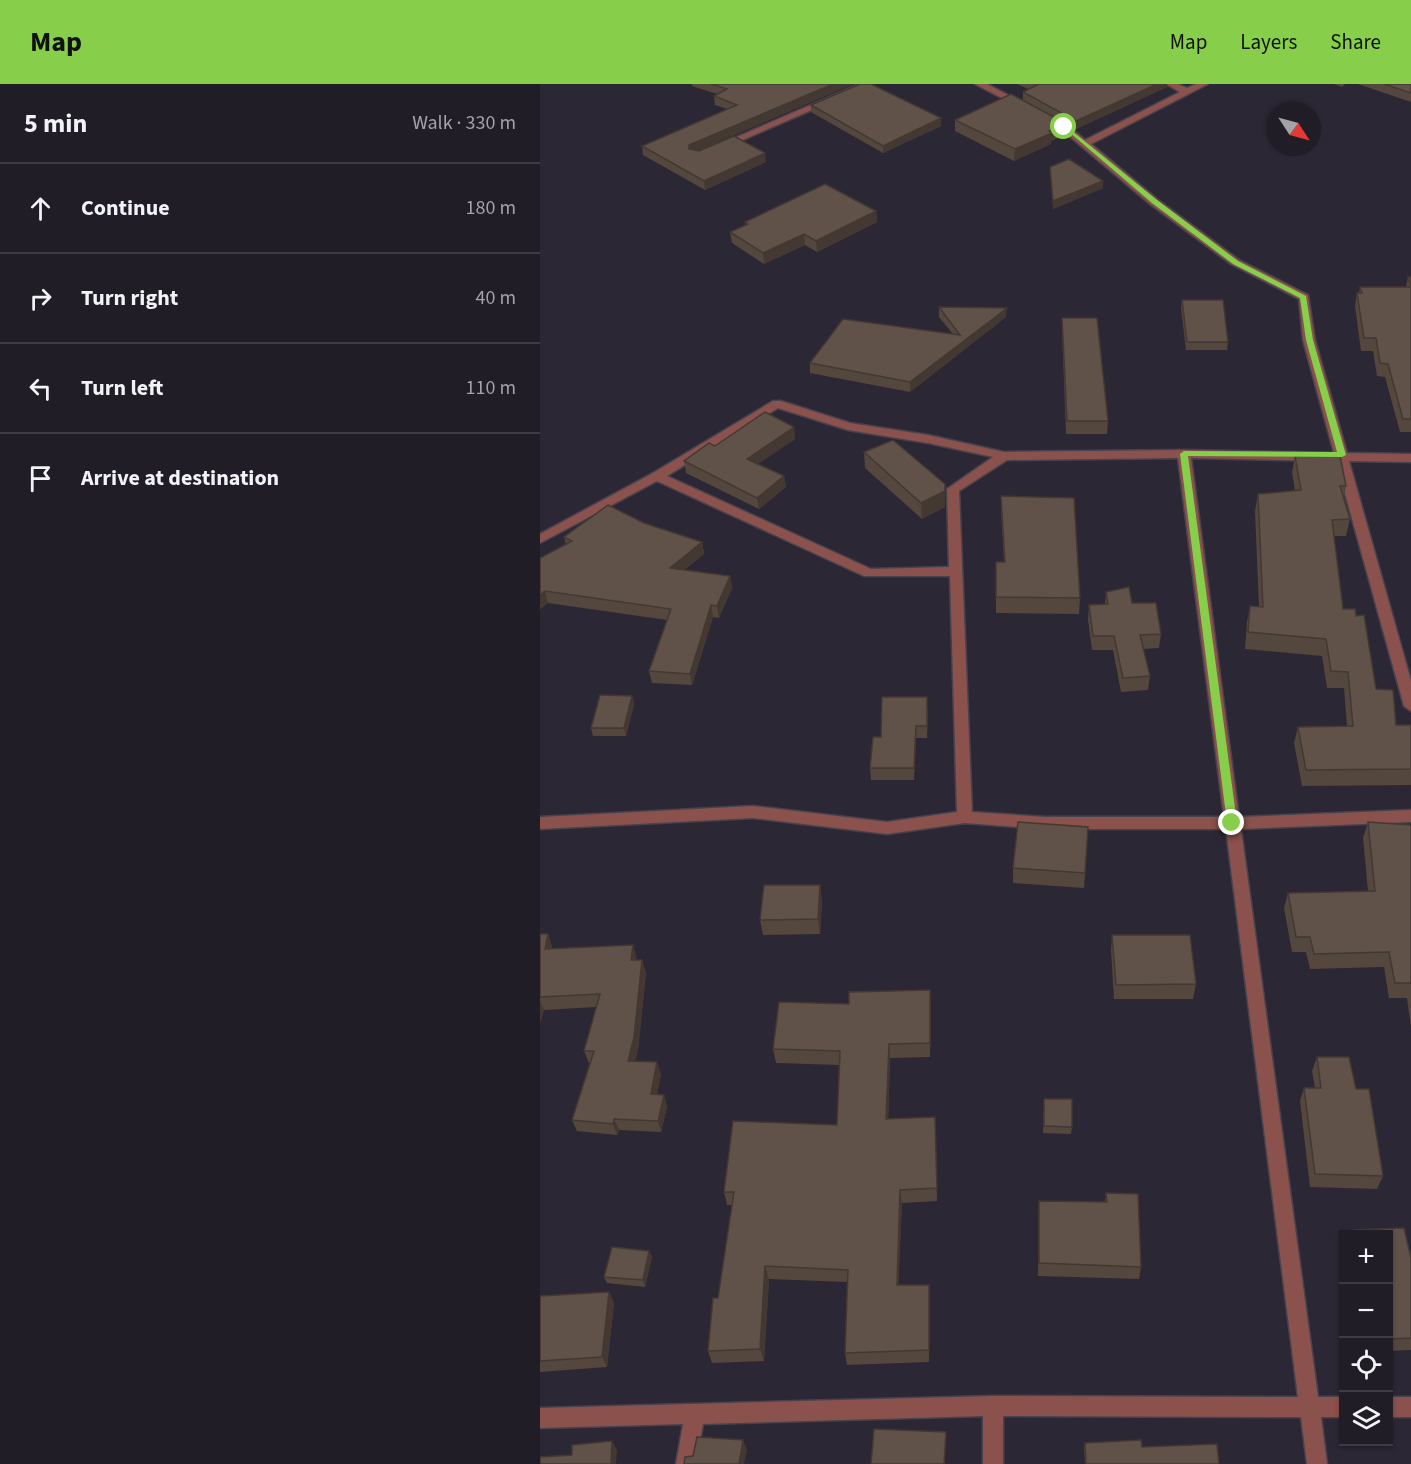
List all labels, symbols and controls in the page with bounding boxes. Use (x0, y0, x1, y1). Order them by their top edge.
text: Map (30, 22, 82, 62)
text: Map (1170, 27, 1207, 57)
text: Layers (1240, 27, 1297, 57)
text: Share (1330, 27, 1381, 57)
north arrow (1267, 102, 1321, 156)
text: 5 min (24, 105, 87, 142)
text: Walk · 330 m (412, 109, 516, 137)
route start (1050, 113, 1076, 139)
icon: ahead (24, 192, 57, 225)
text: Continue (81, 192, 170, 224)
text: 180 m (466, 194, 516, 222)
icon: right (24, 282, 57, 315)
text: Turn right (81, 282, 178, 314)
text: 40 m (476, 284, 516, 312)
icon: left (24, 372, 57, 405)
text: Turn left (81, 372, 163, 404)
text: 110 m (466, 374, 516, 402)
icon: arrive (24, 462, 57, 495)
text: Arrive at destination (81, 462, 279, 494)
route end (1218, 809, 1244, 835)
map controls (1339, 1230, 1393, 1446)
button: + (1339, 1230, 1393, 1284)
button: − (1339, 1284, 1393, 1338)
button: locate (1339, 1338, 1393, 1392)
button: layers (1339, 1392, 1393, 1446)

